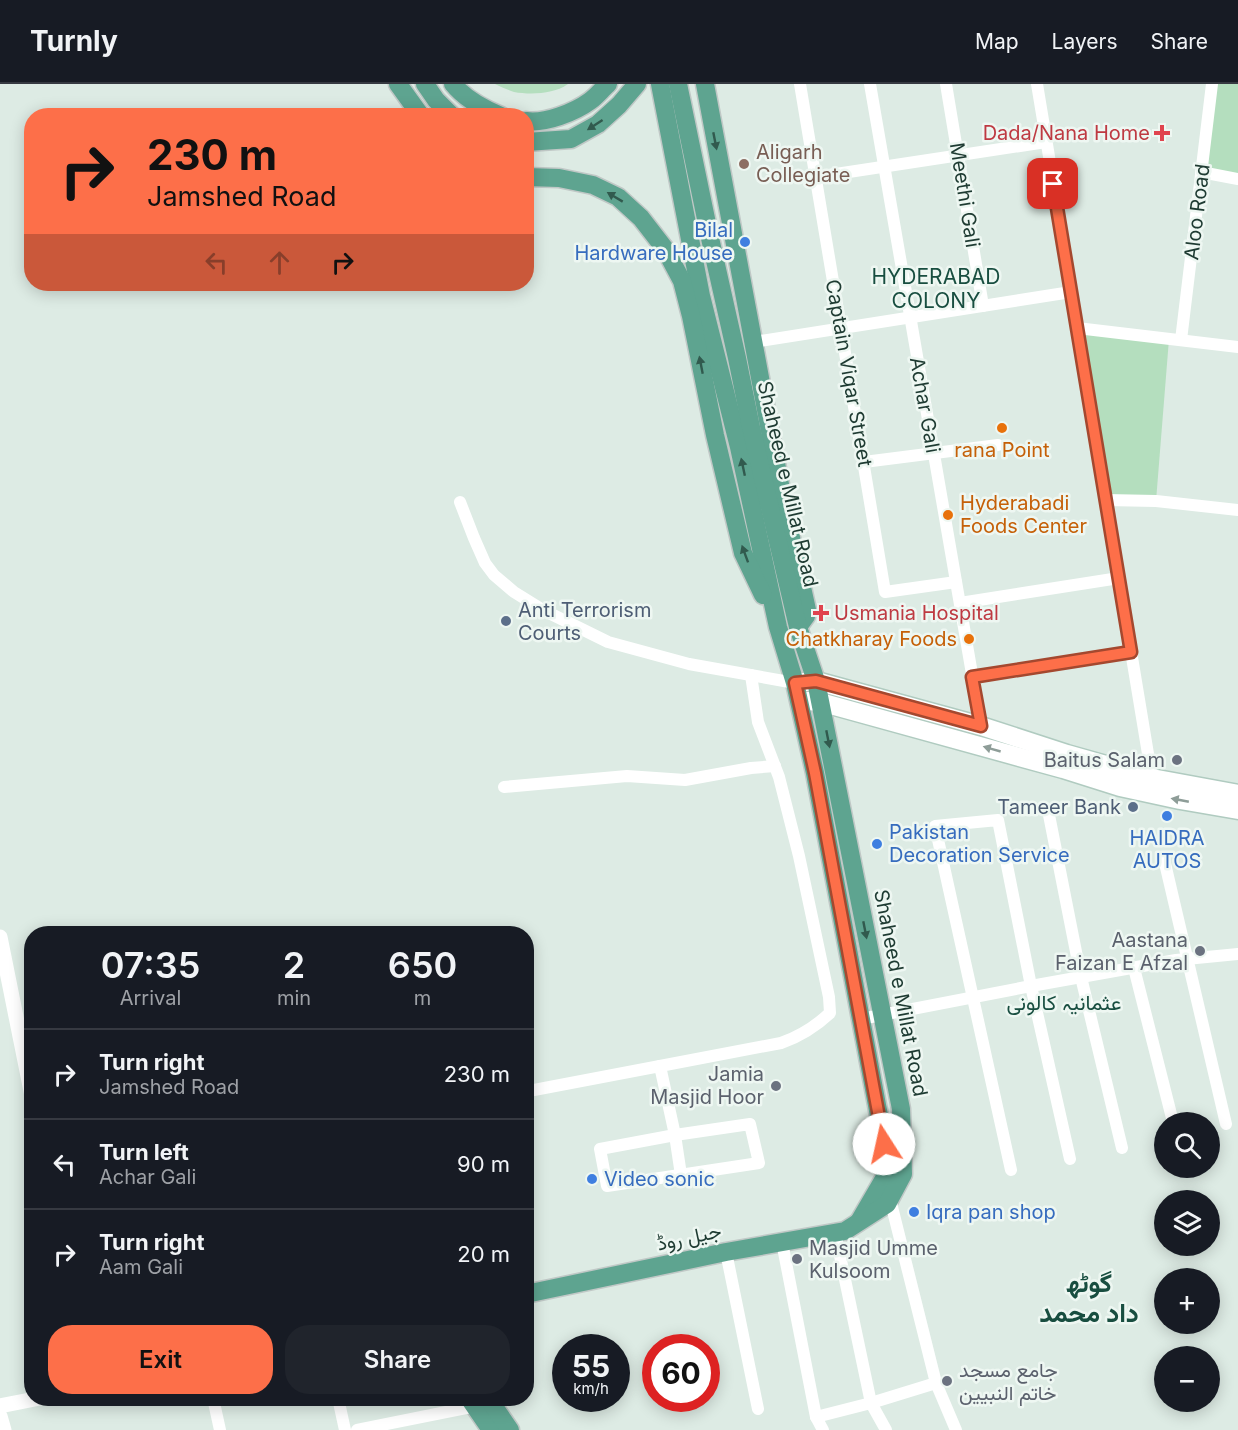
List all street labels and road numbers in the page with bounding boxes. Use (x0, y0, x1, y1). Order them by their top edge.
street label: Meethi Gali (945, 141, 985, 249)
street label: Aloo Road (1179, 163, 1215, 261)
street label: Captain Viqar Street (821, 277, 877, 469)
street label: Achar Gali (905, 355, 945, 455)
street label: Shaheed e Millat Road (753, 379, 823, 589)
street label: Shaheed e Millat Road (869, 887, 933, 1099)
street label: جیل روڈ (655, 1218, 724, 1257)

